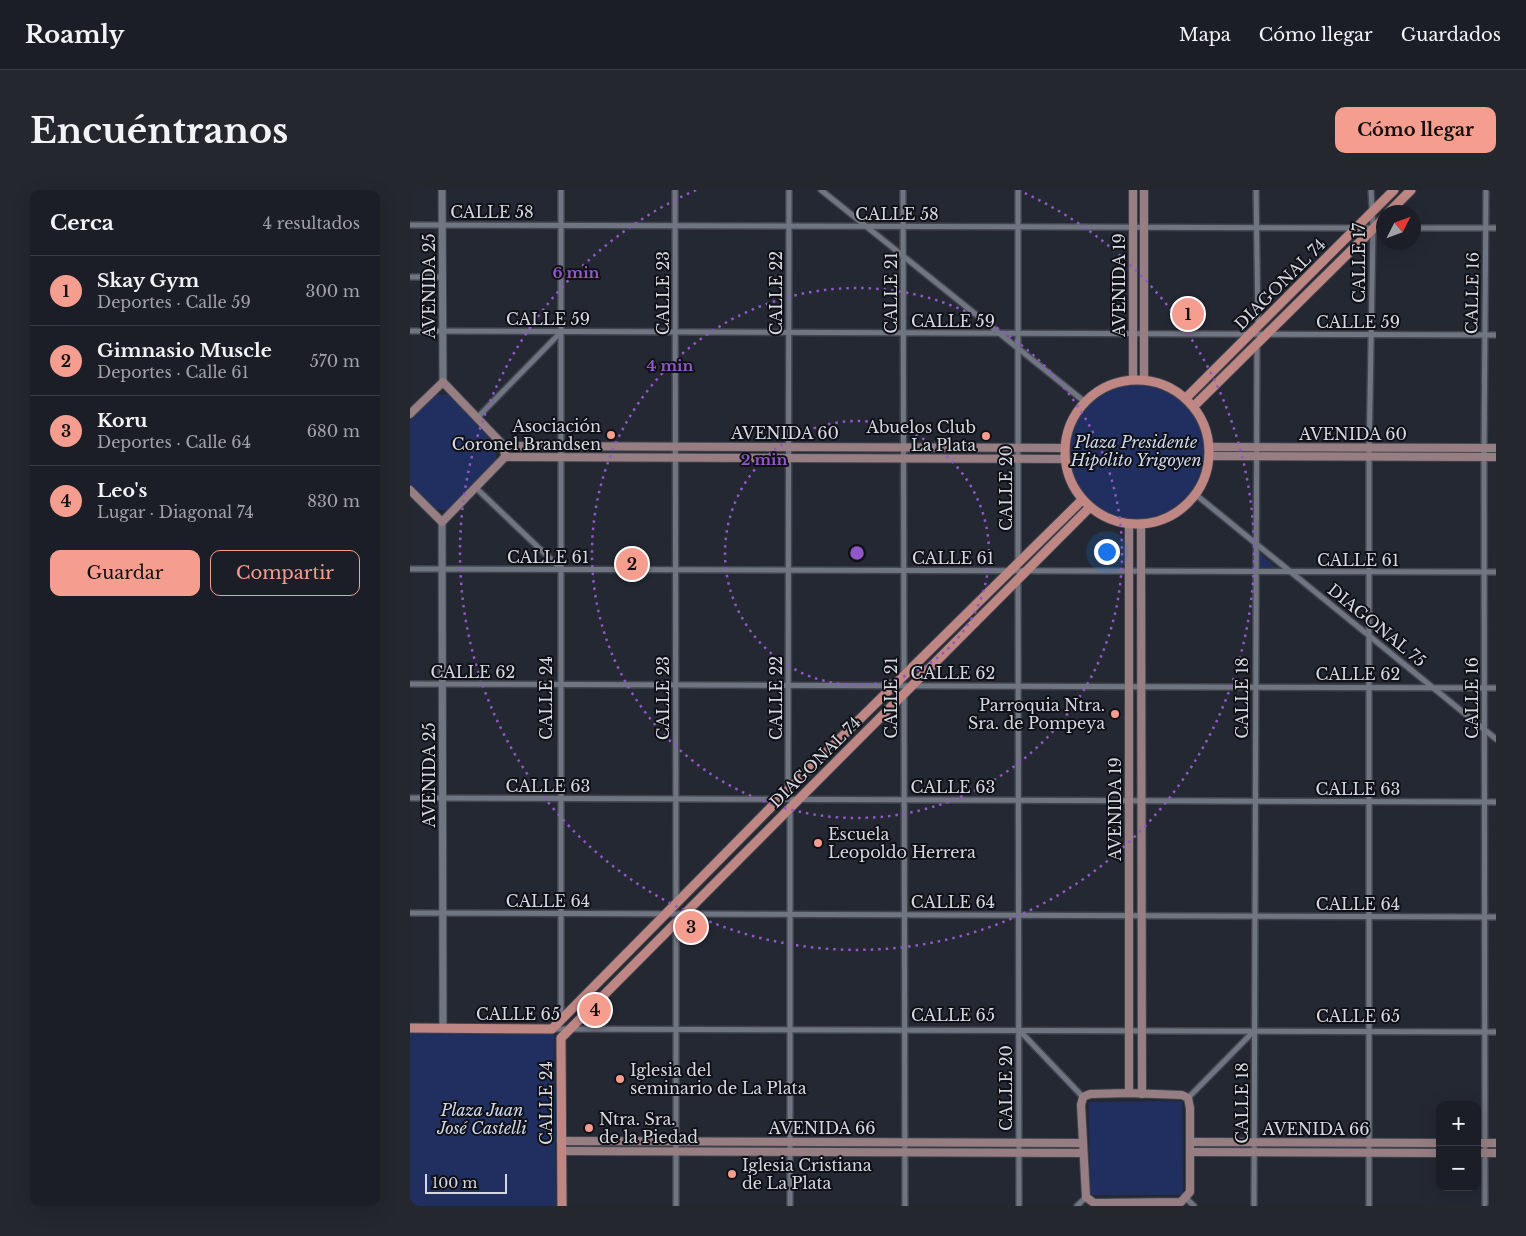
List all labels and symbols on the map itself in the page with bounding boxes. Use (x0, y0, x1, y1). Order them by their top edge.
street label: CALLE 58 (450, 202, 534, 222)
street label: CALLE 58 (855, 204, 939, 224)
north arrow (1376, 205, 1421, 250)
street label: CALLE 17 (1349, 222, 1369, 303)
street label: AVENIDA 25 (419, 233, 439, 340)
street label: AVENIDA 19 (1109, 233, 1129, 338)
street label: DIAGONAL 74 (1230, 234, 1330, 334)
street label: CALLE 23 (653, 251, 673, 335)
street label: CALLE 22 (766, 251, 786, 335)
street label: CALLE 21 (881, 252, 901, 334)
street label: CALLE 16 (1461, 252, 1483, 334)
text: 6 min (552, 263, 600, 282)
pin: 1 (1172, 295, 1204, 333)
street label: CALLE 59 (506, 309, 590, 329)
street label: CALLE 59 (911, 311, 995, 331)
street label: CALLE 59 (1316, 312, 1400, 332)
text: 4 min (647, 356, 694, 375)
place label: Asociación Coronel Brandsen (452, 416, 601, 454)
place label: Abuelos Club La Plata (866, 417, 976, 455)
street label: AVENIDA 60 (730, 423, 839, 443)
street label: AVENIDA 60 (1298, 424, 1407, 444)
marker: Asociación Coronel Brandsen (605, 429, 617, 441)
marker: Abuelos Club La Plata (980, 430, 992, 442)
park label: Plaza Presidente Hipólito Yrigoyen (1070, 432, 1201, 470)
street label: CALLE 20 (996, 445, 1016, 531)
text: 2 min (741, 450, 787, 469)
your location (1094, 539, 1120, 565)
centre of rings (848, 544, 866, 562)
pin: 2 (616, 545, 648, 583)
street label: CALLE 61 (507, 547, 589, 567)
street label: CALLE 61 (912, 548, 994, 568)
street label: CALLE 61 (1317, 550, 1399, 570)
street label: DIAGONAL 75 (1324, 579, 1430, 671)
street label: CALLE 24 (536, 656, 556, 740)
street label: CALLE 23 (653, 656, 673, 740)
street label: CALLE 22 (766, 656, 786, 740)
street label: CALLE 21 (881, 657, 901, 739)
street label: CALLE 18 (1232, 657, 1252, 739)
street label: CALLE 16 (1462, 657, 1482, 739)
street label: CALLE 62 (431, 662, 515, 682)
street label: CALLE 62 (911, 663, 995, 683)
street label: CALLE 62 (1316, 664, 1400, 684)
place label: Parroquia Ntra. Sra. de Pompeya (968, 695, 1105, 733)
marker: Parroquia Ntra. Sra. de Pompeya (1109, 708, 1121, 720)
street label: DIAGONAL 74 (765, 712, 865, 812)
street label: AVENIDA 25 (419, 722, 439, 829)
street label: AVENIDA 19 (1105, 757, 1125, 862)
street label: CALLE 63 (506, 776, 590, 796)
street label: CALLE 63 (911, 777, 995, 797)
street label: CALLE 63 (1316, 779, 1400, 799)
place label: Escuela Leopoldo Herrera (828, 824, 976, 862)
marker: Escuela Leopoldo Herrera (812, 837, 824, 849)
street label: CALLE 64 (506, 891, 590, 911)
street label: CALLE 64 (911, 892, 995, 912)
street label: CALLE 64 (1316, 894, 1400, 914)
pin: 3 (675, 908, 707, 946)
pin: 4 (579, 991, 611, 1029)
street label: CALLE 65 (476, 1004, 560, 1024)
street label: CALLE 65 (911, 1005, 995, 1025)
street label: CALLE 65 (1316, 1006, 1400, 1026)
street label: CALLE 20 (996, 1045, 1016, 1131)
place label: Iglesia del seminario de La Plata (630, 1060, 807, 1098)
street label: CALLE 24 (536, 1061, 556, 1145)
street label: CALLE 18 (1232, 1062, 1252, 1144)
marker: Iglesia del seminario de La Plata (614, 1073, 626, 1085)
park label: Plaza Juan José Castelli (436, 1100, 527, 1138)
place label: Ntra. Sra. de la Piedad (599, 1109, 698, 1147)
street label: AVENIDA 66 (768, 1118, 875, 1138)
street label: AVENIDA 66 (1262, 1119, 1369, 1139)
marker: Ntra. Sra. de la Piedad (583, 1122, 595, 1134)
place label: Iglesia Cristiana de La Plata (742, 1155, 872, 1193)
marker: Iglesia Cristiana de La Plata (726, 1168, 738, 1180)
scale bar (425, 1171, 508, 1194)

